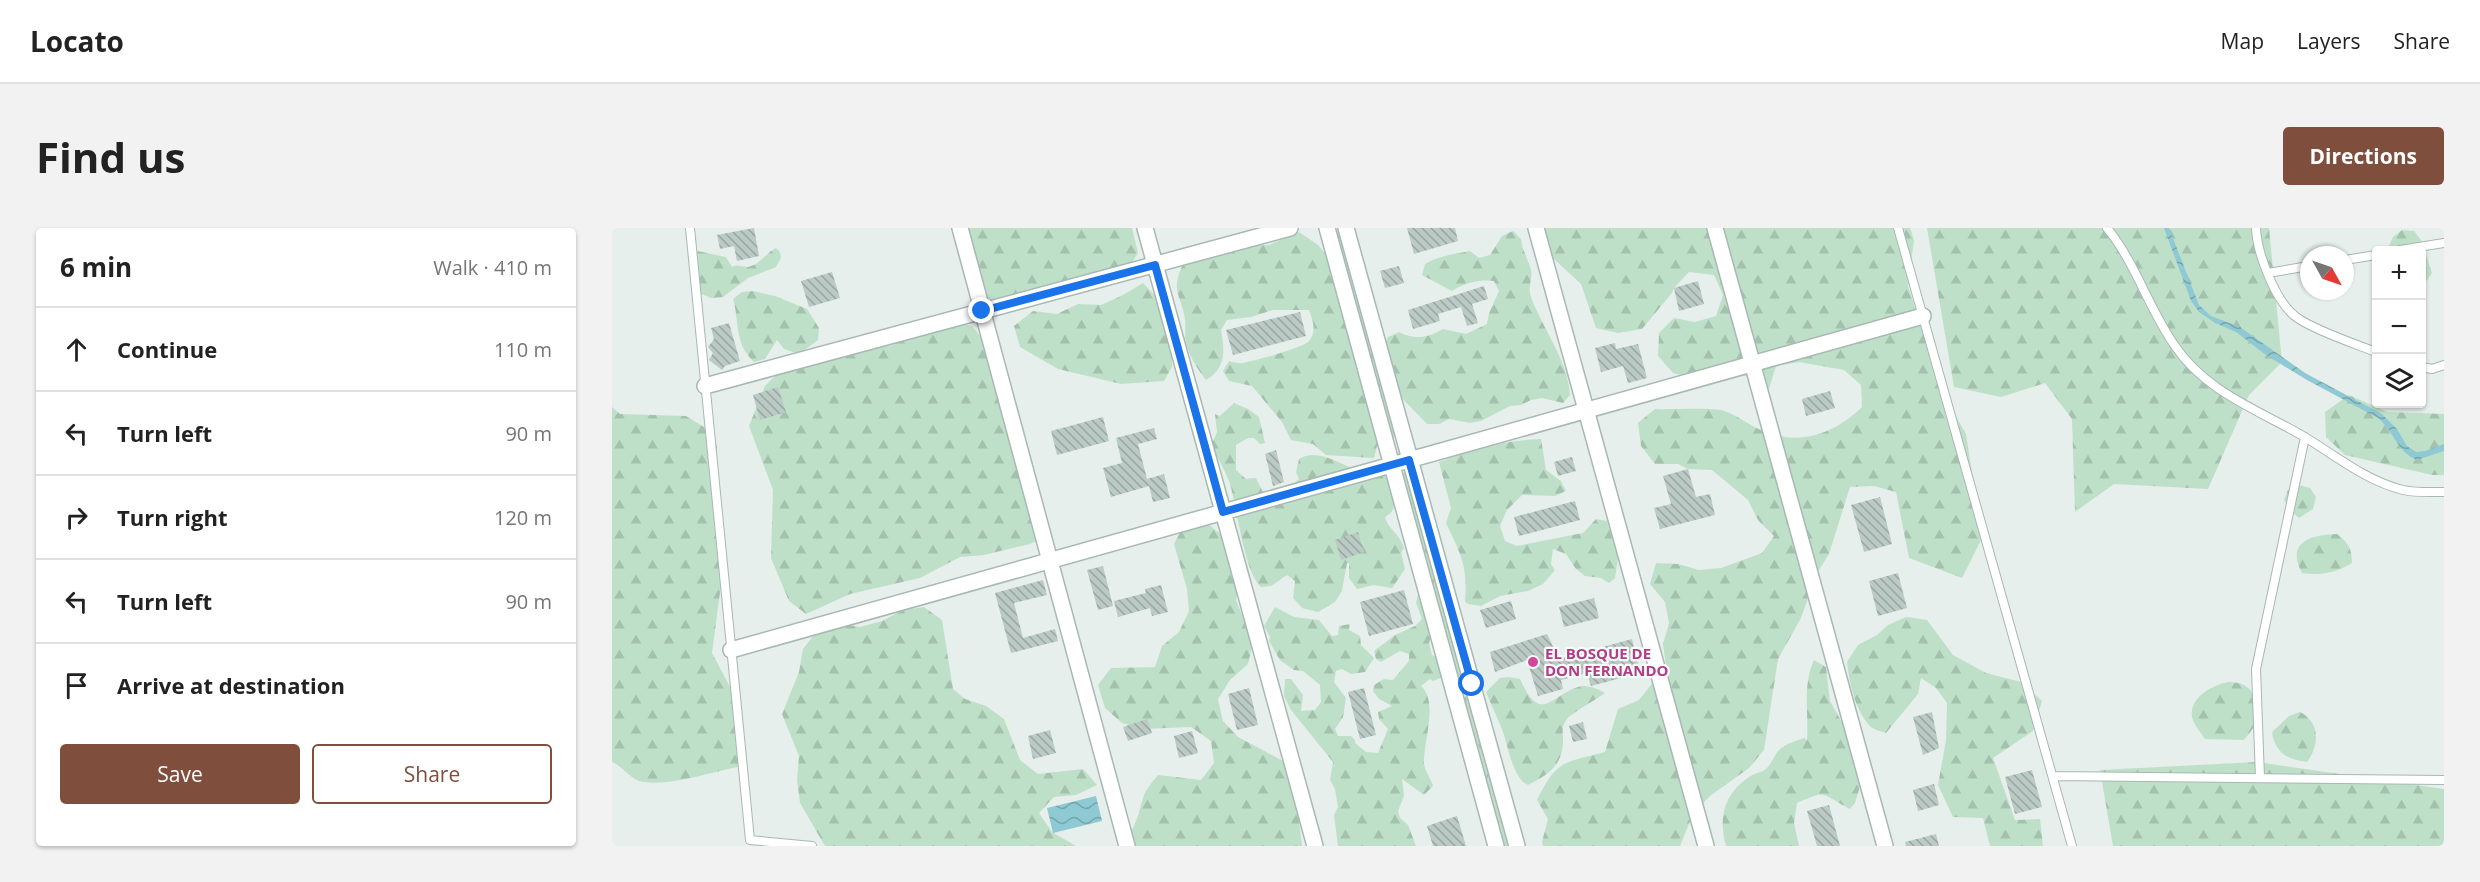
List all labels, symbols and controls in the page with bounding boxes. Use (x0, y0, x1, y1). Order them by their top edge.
text: Locato (30, 22, 124, 60)
text: Map (2221, 27, 2264, 55)
text: Layers (2297, 27, 2361, 55)
text: Share (2394, 27, 2450, 55)
button: Directions (2283, 127, 2444, 185)
text: Find us (36, 128, 185, 185)
north arrow (2300, 246, 2354, 300)
map controls (2372, 246, 2426, 408)
button: + (2372, 246, 2426, 300)
text: 6 min (60, 249, 132, 285)
text: Walk · 410 m (433, 254, 552, 281)
route end (968, 297, 994, 323)
button: − (2372, 300, 2426, 354)
icon: ahead (60, 333, 93, 366)
text: Continue (117, 334, 217, 364)
text: 110 m (494, 336, 552, 363)
button: layers (2372, 354, 2426, 408)
icon: left (60, 417, 93, 450)
text: Turn left (117, 418, 212, 448)
text: 90 m (505, 420, 552, 447)
icon: right (60, 501, 93, 534)
text: Turn right (117, 502, 228, 532)
text: 120 m (494, 504, 552, 531)
icon: left (60, 585, 93, 618)
text: Turn left (117, 586, 212, 616)
text: 90 m (505, 588, 552, 615)
place label: EL BOSQUE DE DON FERNANDO (1545, 643, 1669, 680)
marker: EL BOSQUE DE DON FERNANDO (1526, 655, 1540, 669)
icon: arrive (60, 669, 93, 702)
text: Arrive at destination (117, 670, 345, 700)
route start (1458, 670, 1484, 696)
button: Save (60, 744, 300, 804)
button: Share (312, 744, 552, 804)

